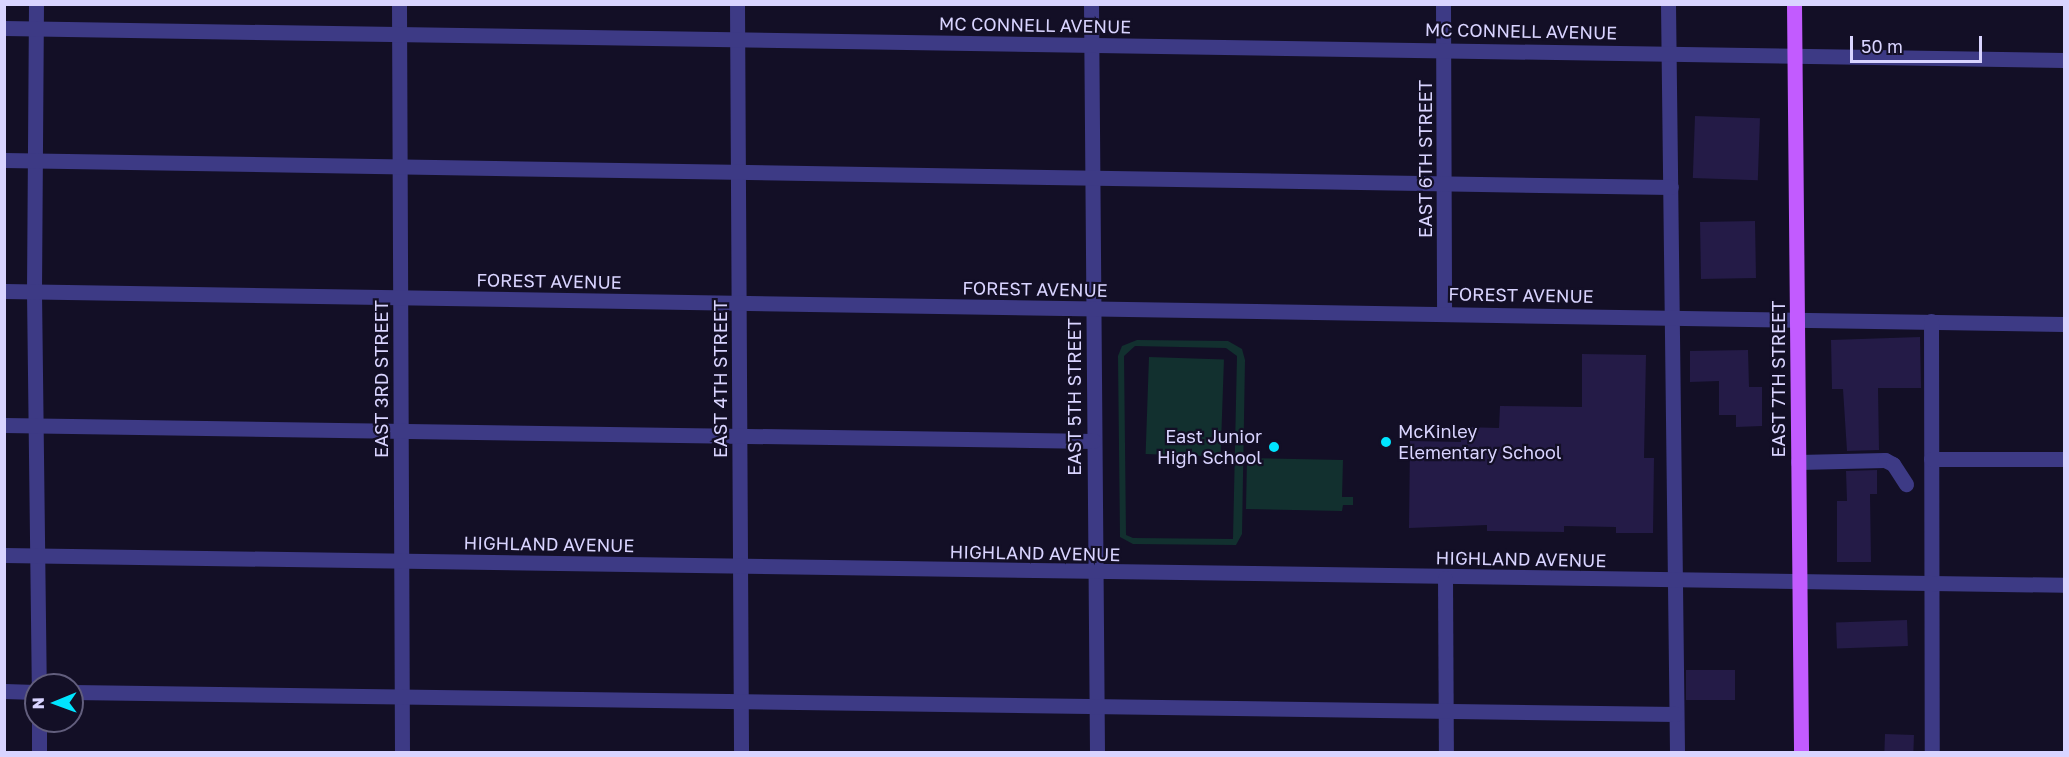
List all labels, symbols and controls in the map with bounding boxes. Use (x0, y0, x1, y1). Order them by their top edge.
street label: MC CONNELL AVENUE (939, 13, 1131, 37)
street label: MC CONNELL AVENUE (1425, 19, 1617, 43)
scale bar (1853, 24, 1985, 62)
text: 50 m (1861, 35, 1903, 57)
street label: EAST 6TH STREET (1414, 80, 1436, 238)
street label: FOREST AVENUE (476, 269, 622, 293)
street label: FOREST AVENUE (962, 277, 1108, 301)
street label: FOREST AVENUE (1448, 283, 1594, 307)
street label: EAST 3RD STREET (370, 300, 392, 458)
street label: EAST 4TH STREET (709, 300, 731, 458)
street label: EAST 7TH STREET (1767, 301, 1789, 457)
street label: EAST 5TH STREET (1063, 318, 1085, 476)
place label: McKinley Elementary School (1398, 421, 1562, 464)
place label: East Junior High School (1157, 426, 1262, 468)
marker: McKinley Elementary School (1379, 435, 1393, 449)
marker: East Junior High School (1267, 440, 1281, 454)
street label: HIGHLAND AVENUE (464, 532, 634, 556)
street label: HIGHLAND AVENUE (950, 541, 1120, 565)
street label: HIGHLAND AVENUE (1436, 547, 1606, 571)
north arrow (24, 673, 84, 733)
text: N (28, 697, 48, 710)

